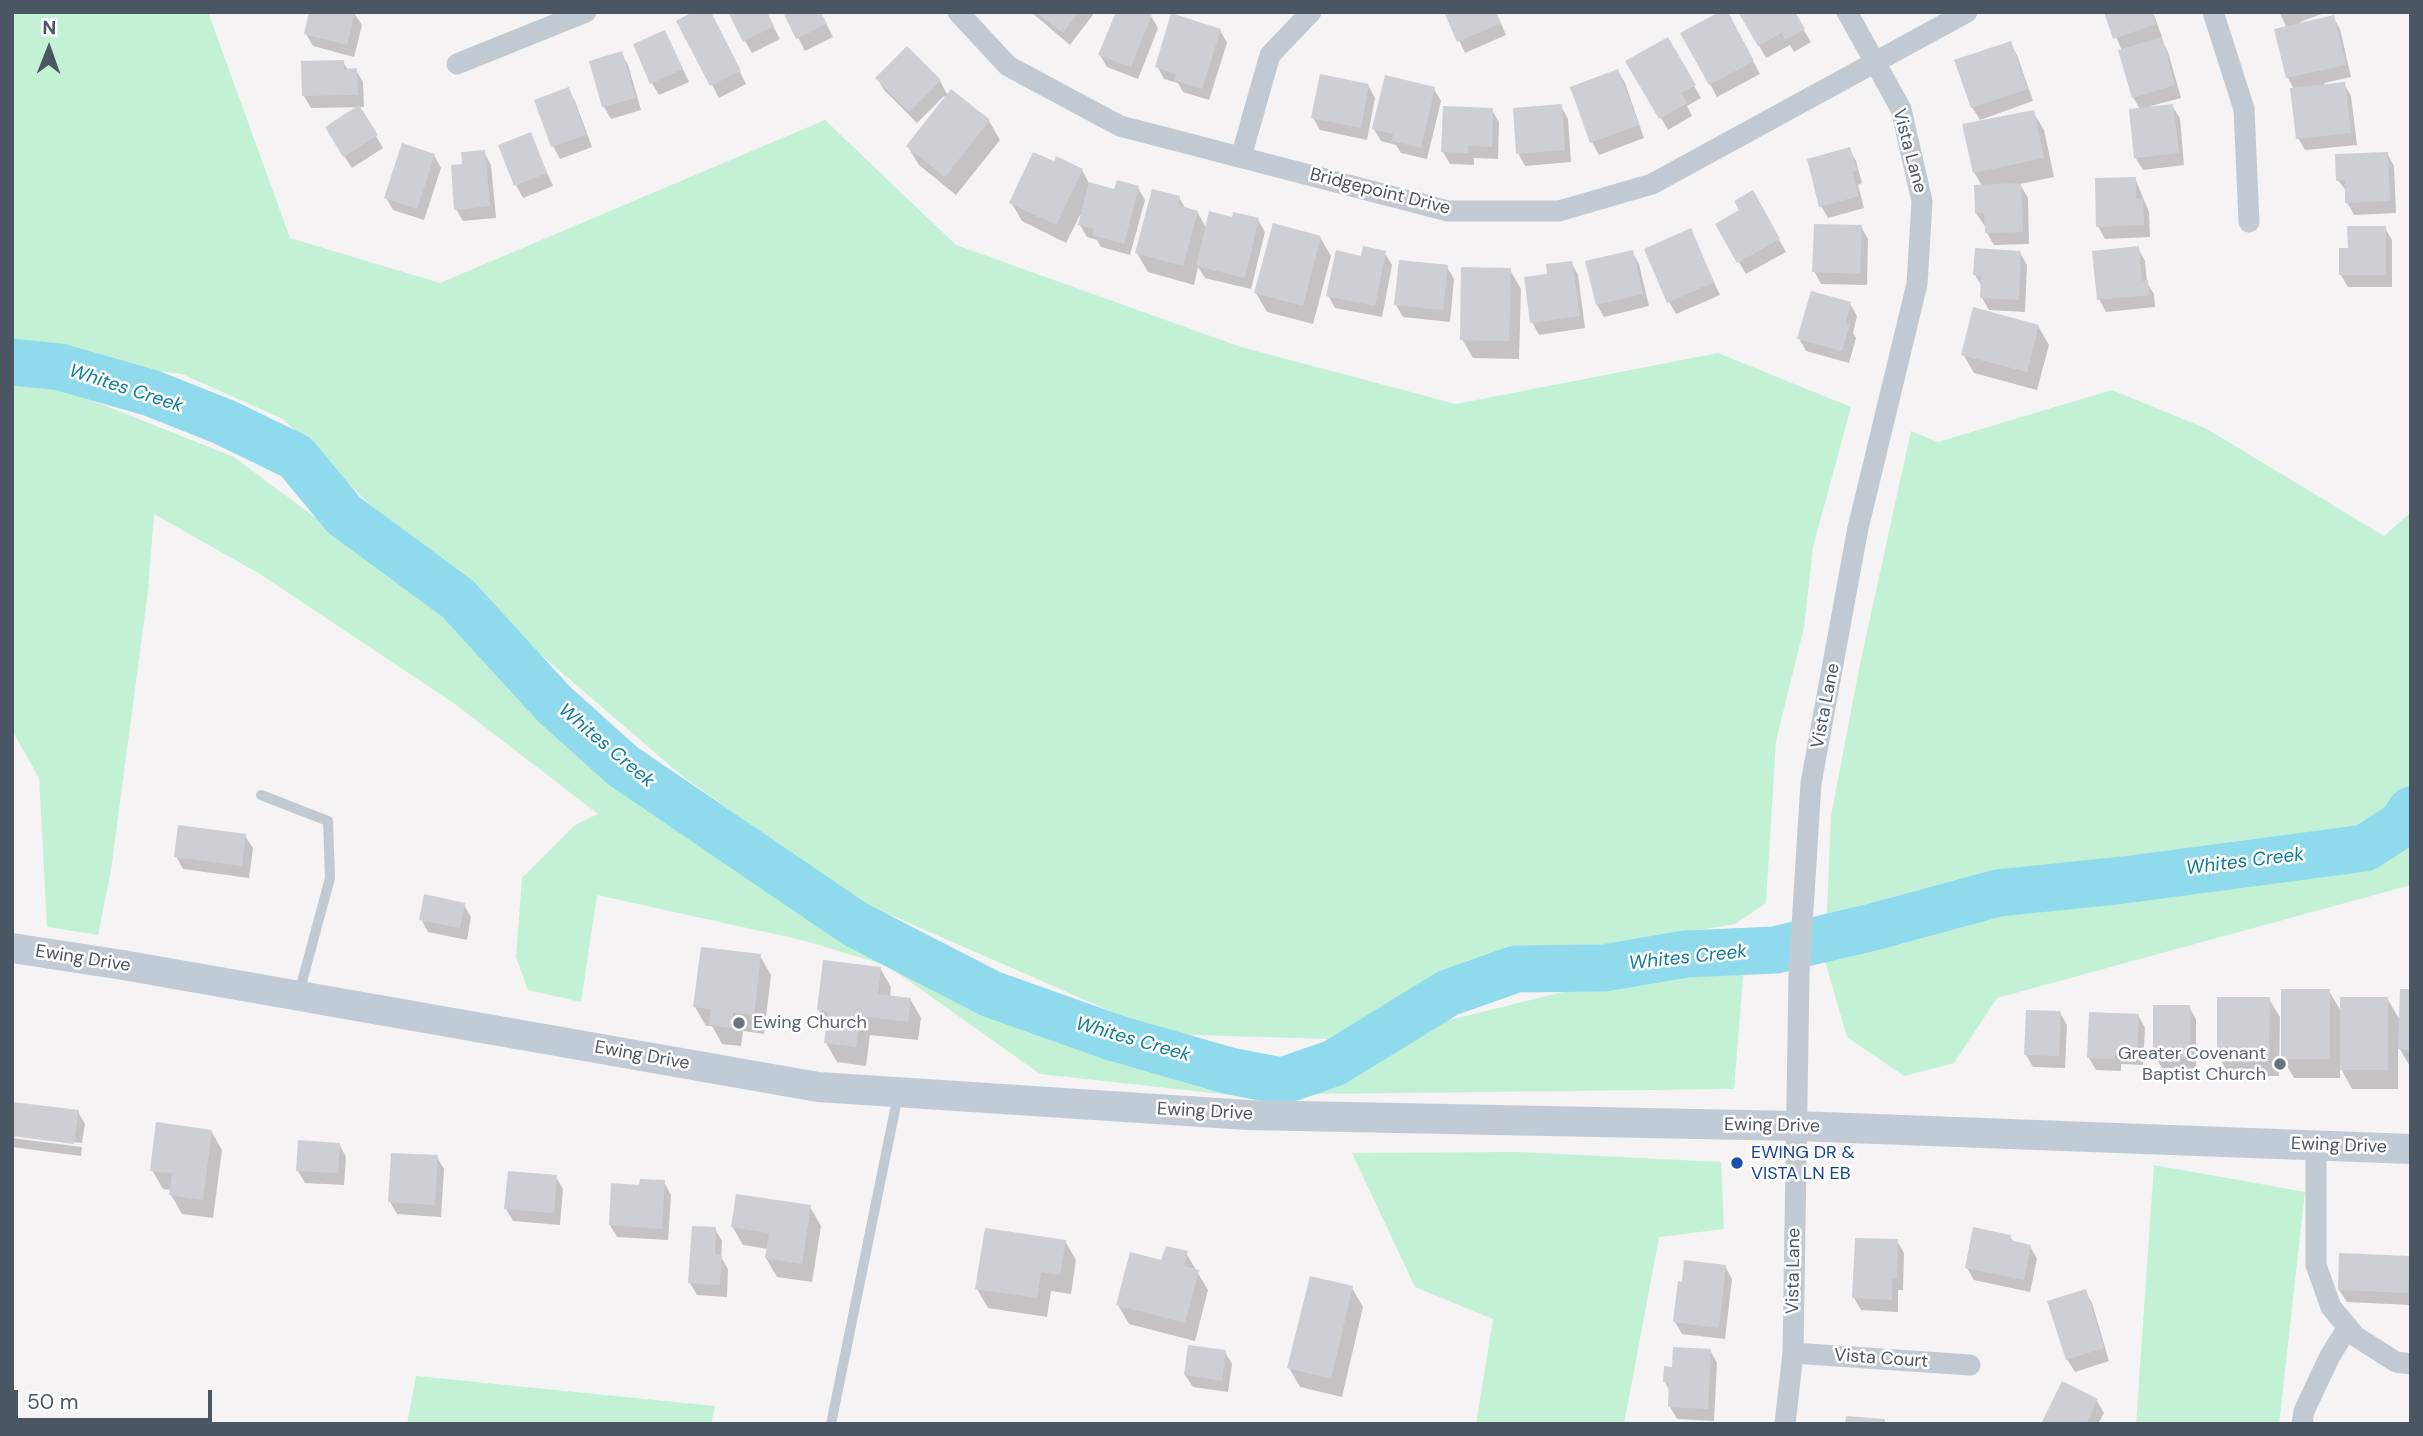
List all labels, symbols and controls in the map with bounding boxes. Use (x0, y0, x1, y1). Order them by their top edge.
north arrow (14, 14, 84, 84)
text: N (42, 15, 57, 40)
street label: Vista Lane (1887, 106, 1931, 196)
street label: Bridgepoint Drive (1307, 164, 1453, 220)
water label: Whites Creek (66, 360, 186, 418)
street label: Vista Lane (1807, 661, 1845, 751)
water label: Whites Creek (553, 699, 659, 793)
water label: Whites Creek (2185, 843, 2305, 881)
water label: Whites Creek (1628, 940, 1748, 976)
street label: Ewing Drive (34, 941, 132, 977)
place label: Ewing Church (753, 1012, 867, 1034)
water label: Whites Creek (1073, 1013, 1193, 1067)
marker: Ewing Church (731, 1015, 747, 1031)
street label: Ewing Drive (593, 1037, 691, 1075)
place label: Greater Covenant Baptist Church (2118, 1043, 2266, 1086)
marker: Greater Covenant Baptist Church (2272, 1056, 2288, 1072)
street label: Ewing Drive (1156, 1099, 1254, 1125)
street label: Ewing Drive (1724, 1114, 1820, 1138)
street label: Ewing Drive (2291, 1134, 2387, 1158)
place label: EWING DR & VISTA LN EB (1751, 1142, 1855, 1184)
marker: EWING DR & VISTA LN EB (1729, 1155, 1745, 1171)
street label: Vista Lane (1782, 1228, 1806, 1314)
street label: Vista Court (1833, 1345, 1929, 1373)
scale bar (18, 1376, 215, 1420)
text: 50 m (27, 1388, 78, 1416)

